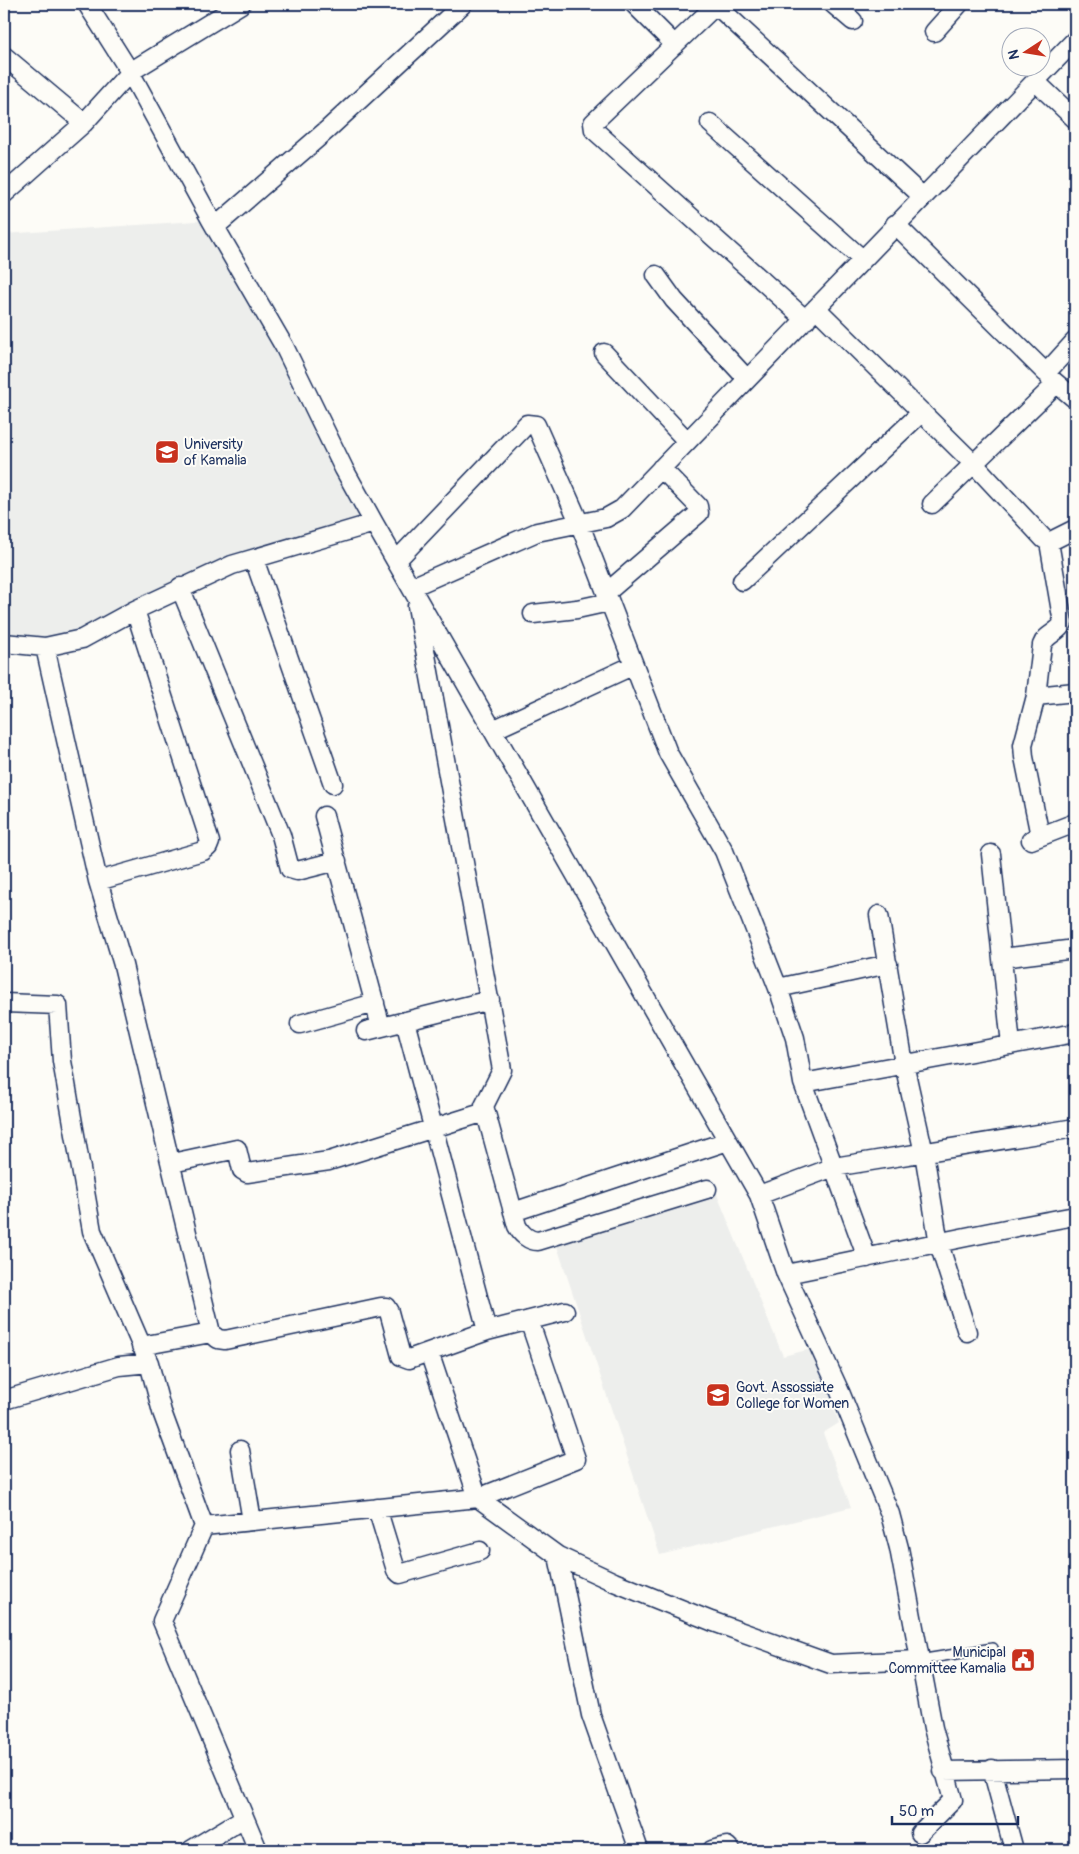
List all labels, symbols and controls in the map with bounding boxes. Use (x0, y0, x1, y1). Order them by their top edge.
north arrow (1002, 28, 1052, 78)
text: N (1004, 48, 1023, 61)
place label: University of Kamalia (184, 436, 246, 469)
school or university icon: University of Kamalia (154, 439, 180, 465)
place label: Govt. Assossiate College for Women (736, 1379, 849, 1412)
school or university icon: Govt. Assossiate College for Women (705, 1382, 731, 1408)
place label: Municipal Committee Kamalia (889, 1644, 1006, 1677)
public building icon: Municipal Committee Kamalia (1010, 1647, 1036, 1673)
scale bar (892, 1794, 1018, 1826)
text: 50 m (899, 1802, 934, 1821)

